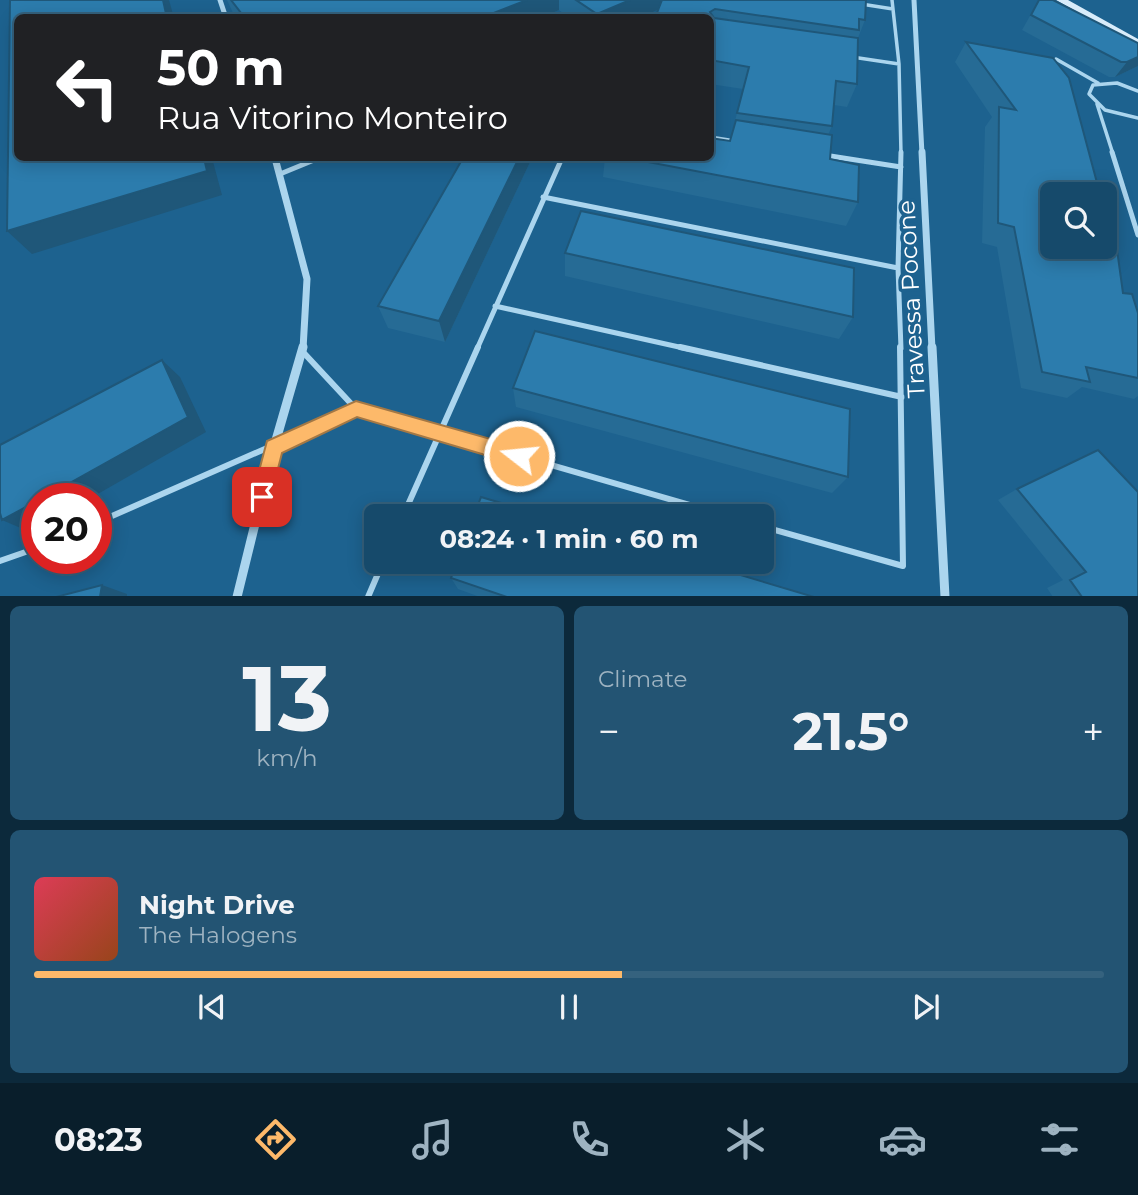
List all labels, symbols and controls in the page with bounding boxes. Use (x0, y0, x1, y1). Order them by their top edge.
text: 50 m (157, 38, 285, 97)
icon: left (42, 42, 133, 133)
text: Rua Vitorino Monteiro (157, 98, 508, 137)
map controls (1040, 182, 1117, 259)
button: search (1040, 182, 1117, 259)
street label: Travessa Pocone (891, 199, 931, 399)
position arrow (482, 419, 556, 493)
pin (232, 467, 292, 527)
icon: arrive (243, 478, 281, 516)
speed limit sign: 20 (21, 483, 112, 574)
text: 08:24 · 1 min · 60 m (439, 523, 699, 555)
text: 13 (242, 643, 332, 754)
text: Climate (598, 665, 687, 693)
text: 21.5° (792, 700, 910, 763)
text: − (598, 708, 620, 755)
text: + (1082, 708, 1104, 755)
text: km/h (256, 744, 318, 772)
text: Night Drive (139, 889, 295, 921)
text: The Halogens (139, 921, 297, 949)
icon: previous (193, 988, 231, 1026)
icon: pause (550, 988, 588, 1026)
icon: next (907, 988, 945, 1026)
icon: directions (251, 1115, 300, 1164)
icon: music (408, 1115, 457, 1164)
icon: phone (565, 1115, 614, 1164)
icon: climate (721, 1115, 770, 1164)
icon: car (878, 1115, 927, 1164)
icon: filters (1035, 1115, 1084, 1164)
text: 08:23 (54, 1120, 143, 1159)

